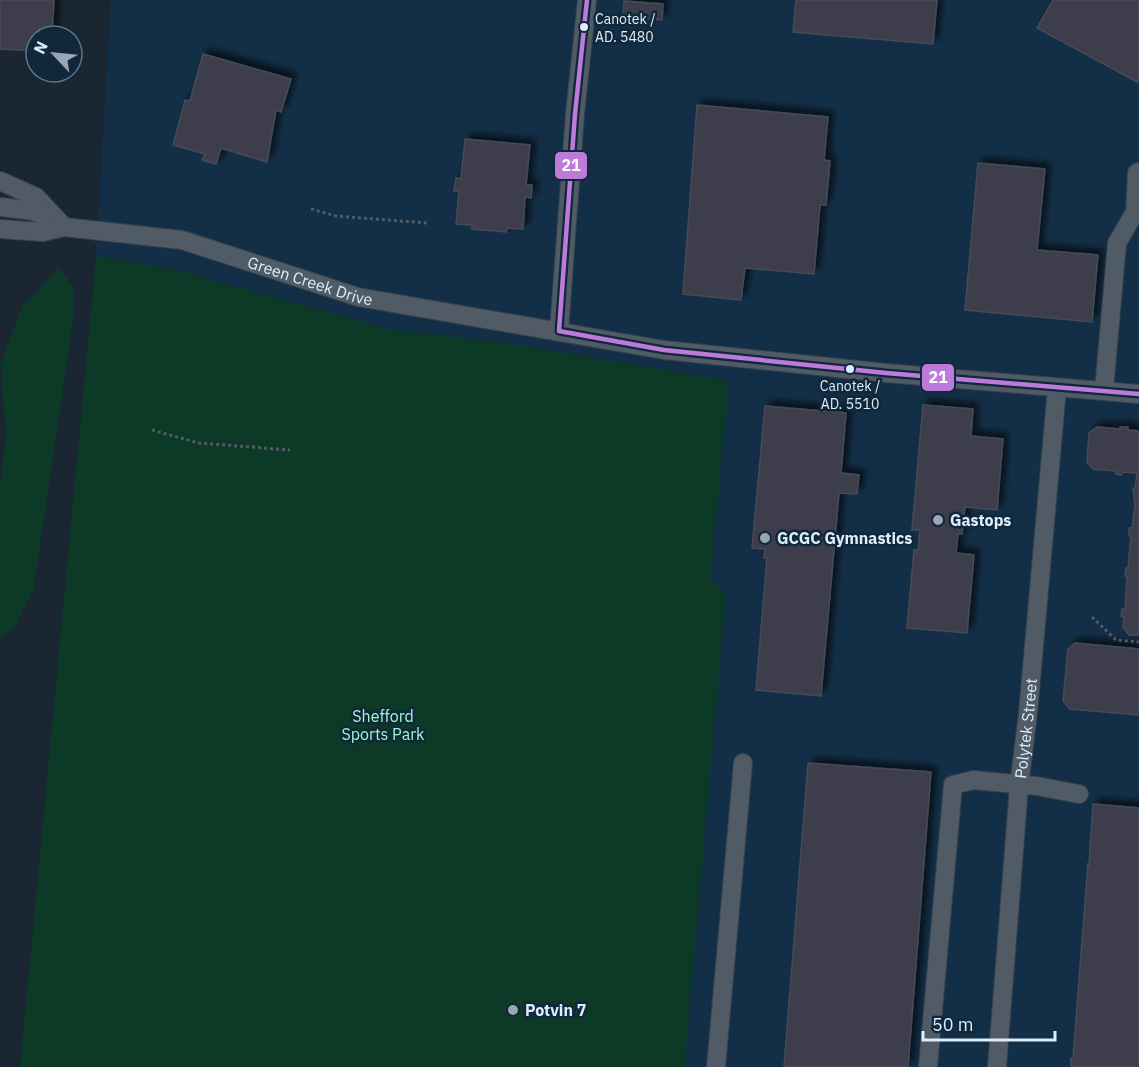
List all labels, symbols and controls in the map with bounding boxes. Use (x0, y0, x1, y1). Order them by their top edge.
place label: Canotek / AD. 5480 (595, 10, 656, 46)
marker: Canotek / AD. 5480 (578, 21, 590, 33)
north arrow (24, 24, 84, 84)
text: N (29, 38, 52, 57)
line badge: 21 (554, 151, 588, 180)
text: 21 (561, 155, 581, 175)
street label: Green Creek Drive (245, 252, 374, 309)
marker: Canotek / AD. 5510 (844, 363, 856, 375)
line badge: 21 (921, 363, 955, 392)
text: 21 (928, 367, 948, 387)
place label: Canotek / AD. 5510 (820, 377, 880, 413)
place label: Gastops (950, 510, 1011, 530)
marker: Gastops (931, 513, 945, 527)
place label: GCGC Gymnastics (777, 528, 912, 548)
marker: GCGC Gymnastics (758, 531, 772, 545)
street label: Polytek Street (1010, 677, 1041, 780)
park label: Shefford Sports Park (341, 706, 425, 744)
place label: Potvin 7 (525, 1000, 586, 1020)
marker: Potvin 7 (506, 1003, 520, 1017)
scale bar (923, 1004, 1055, 1042)
text: 50 m (932, 1013, 974, 1036)

